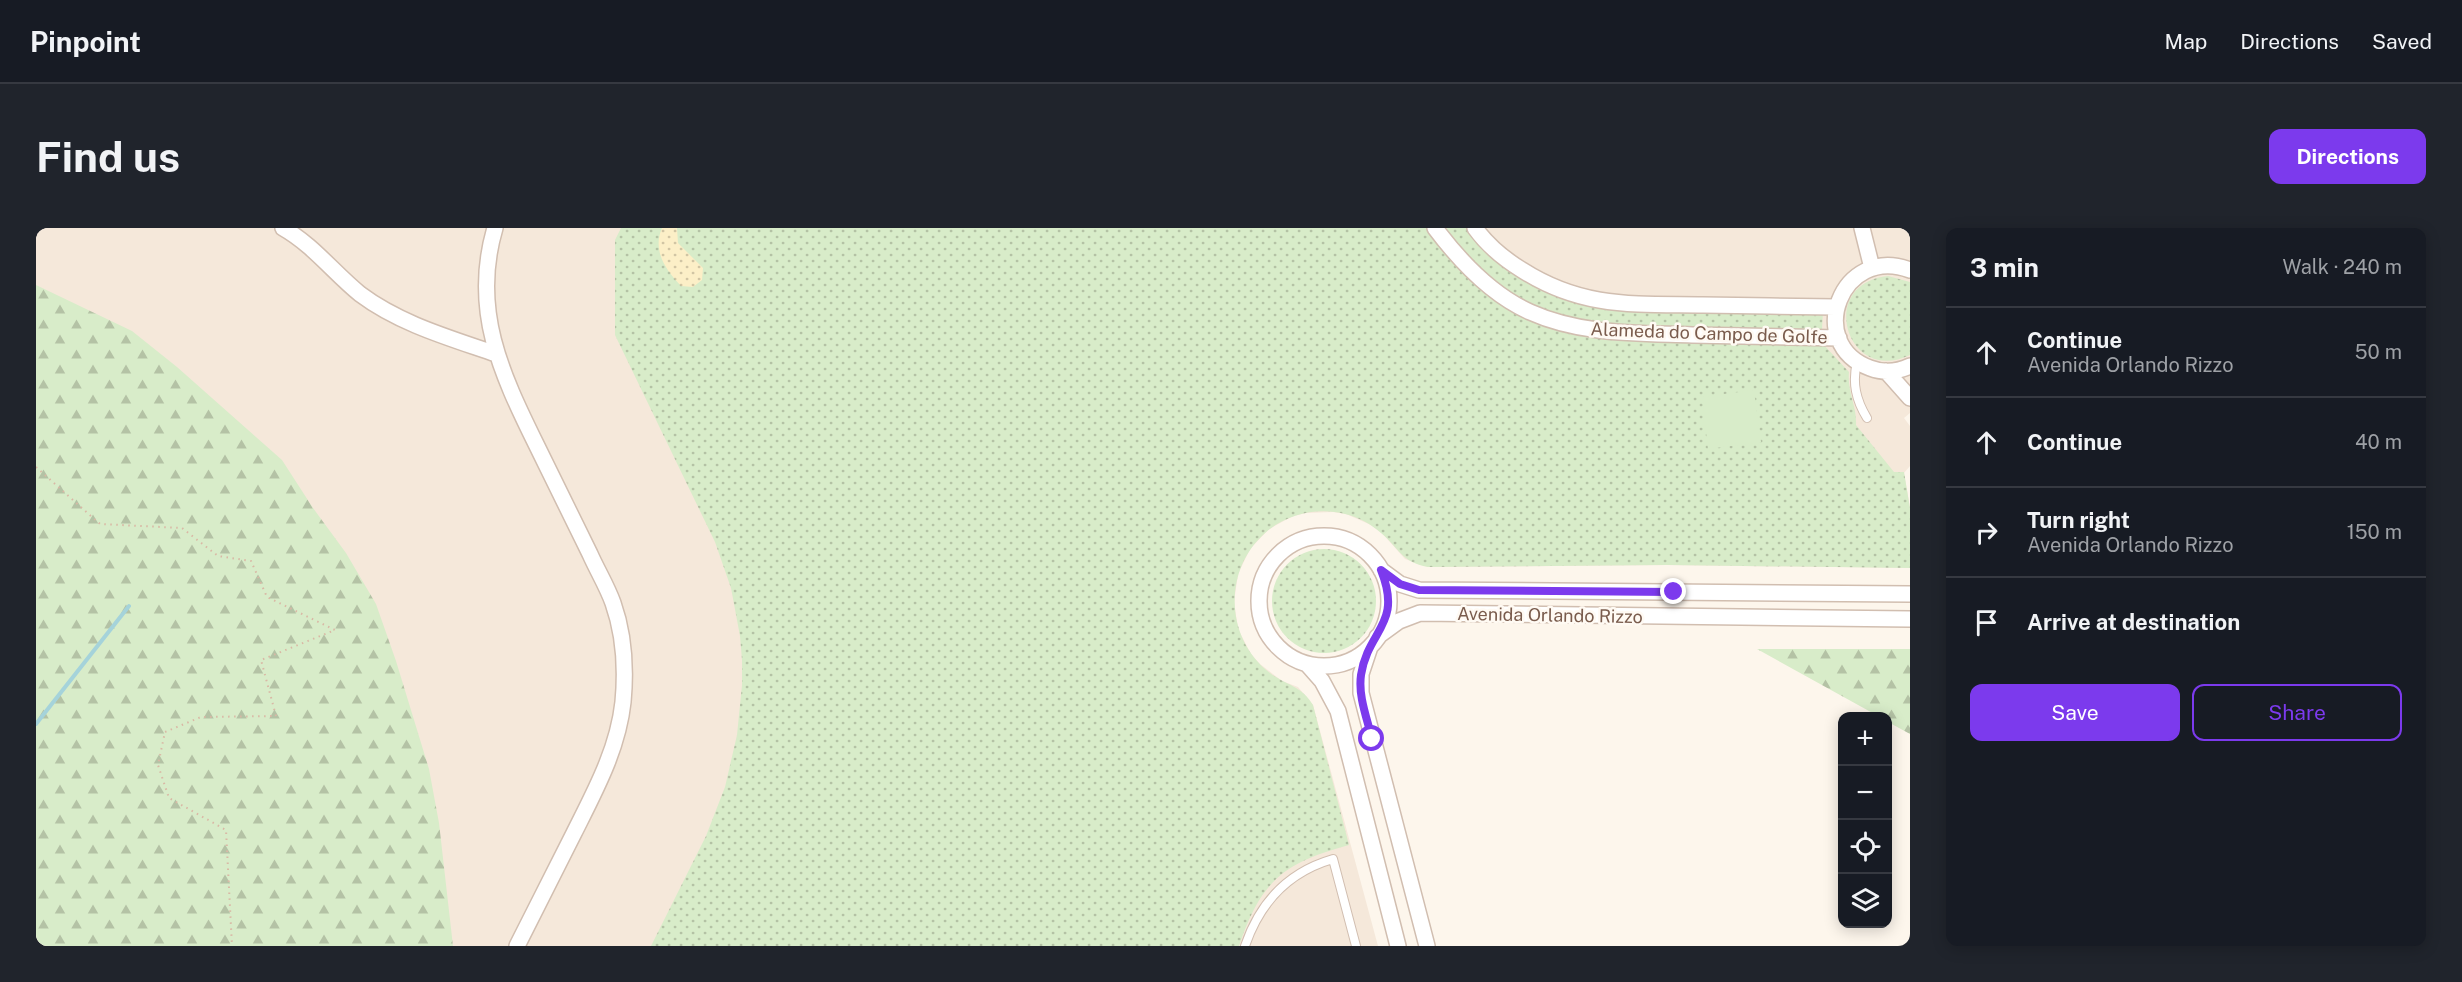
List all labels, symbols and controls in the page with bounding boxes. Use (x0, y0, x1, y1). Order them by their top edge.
text: Pinpoint (30, 25, 141, 58)
text: Map (2165, 29, 2207, 54)
text: Directions (2240, 29, 2339, 54)
text: Saved (2372, 29, 2432, 54)
button: Directions (2269, 129, 2426, 184)
text: Find us (36, 132, 180, 181)
text: 3 min (1970, 252, 2039, 283)
text: Walk · 240 m (2282, 255, 2402, 279)
street label: Alameda do Campo de Golfe (1590, 318, 1828, 348)
text: Continue (2027, 327, 2122, 353)
icon: ahead (1970, 336, 2003, 369)
text: 50 m (2355, 340, 2402, 364)
text: Avenida Orlando Rizzo (2027, 353, 2233, 377)
icon: ahead (1970, 426, 2003, 459)
text: Continue (2027, 429, 2122, 455)
text: 40 m (2355, 430, 2402, 454)
text: Turn right (2027, 507, 2130, 533)
icon: right (1970, 516, 2003, 549)
text: 150 m (2347, 520, 2402, 544)
text: Avenida Orlando Rizzo (2027, 533, 2233, 557)
route end (1660, 578, 1686, 604)
street label: Avenida Orlando Rizzo (1457, 603, 1643, 627)
icon: arrive (1970, 606, 2003, 639)
text: Arrive at destination (2027, 609, 2240, 635)
button: Save (1970, 684, 2180, 741)
button: Share (2192, 684, 2402, 741)
map controls (1838, 712, 1892, 928)
button: + (1838, 712, 1892, 766)
route start (1358, 725, 1384, 751)
button: − (1838, 766, 1892, 820)
button: locate (1838, 820, 1892, 874)
button: layers (1838, 874, 1892, 928)

